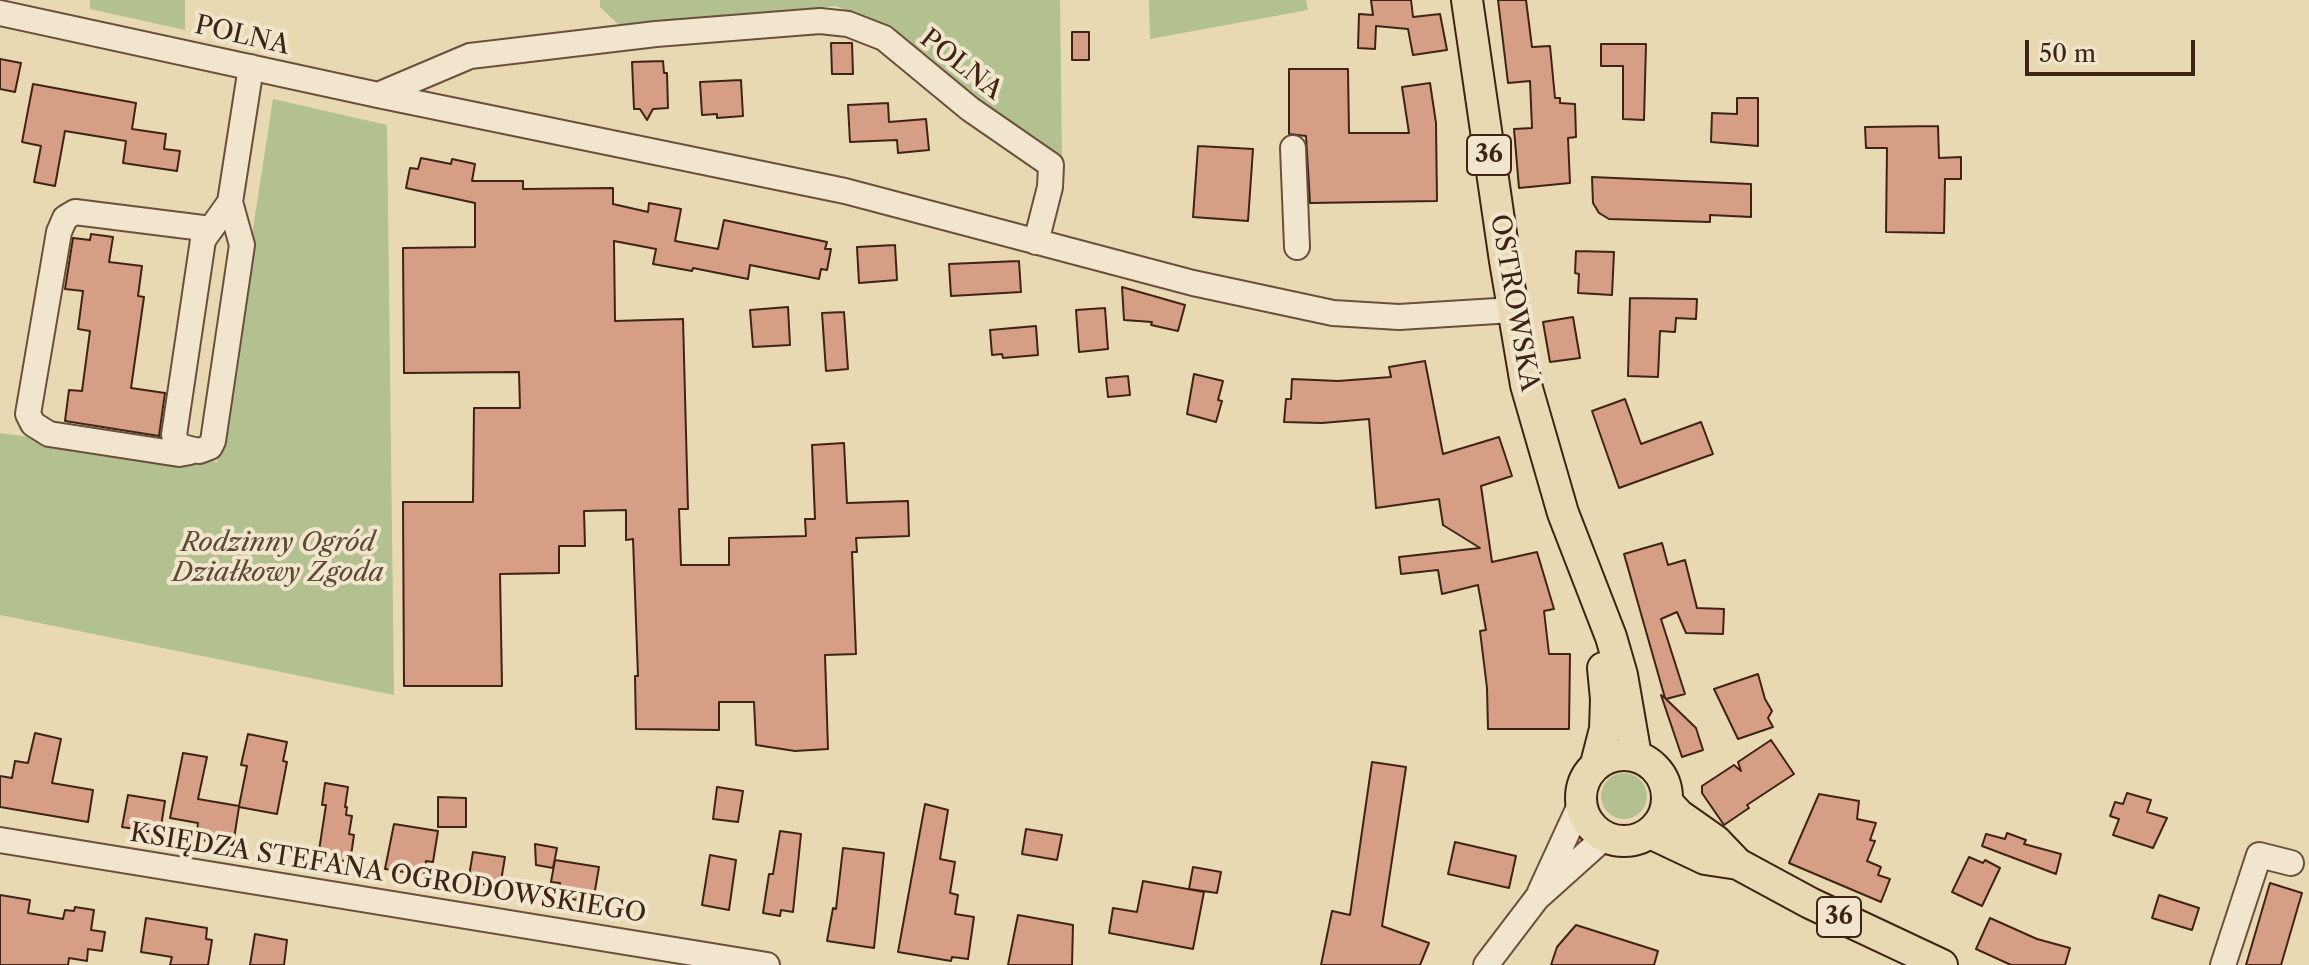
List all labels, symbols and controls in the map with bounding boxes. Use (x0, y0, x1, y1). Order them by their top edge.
street label: POLNA (192, 10, 292, 62)
street label: POLNA (914, 23, 1008, 107)
scale bar (2029, 24, 2199, 74)
text: 50 m (2039, 39, 2096, 68)
road number: 36 (1467, 135, 1511, 175)
street label: OSTROWSKA (1483, 212, 1545, 394)
park label: Rodzinny Ogród Działkowy Zgoda (172, 527, 384, 588)
street label: KSIĘDZA STEFANA OGRODOWSKIEGO (128, 818, 648, 930)
road number: 36 (1817, 897, 1861, 937)

